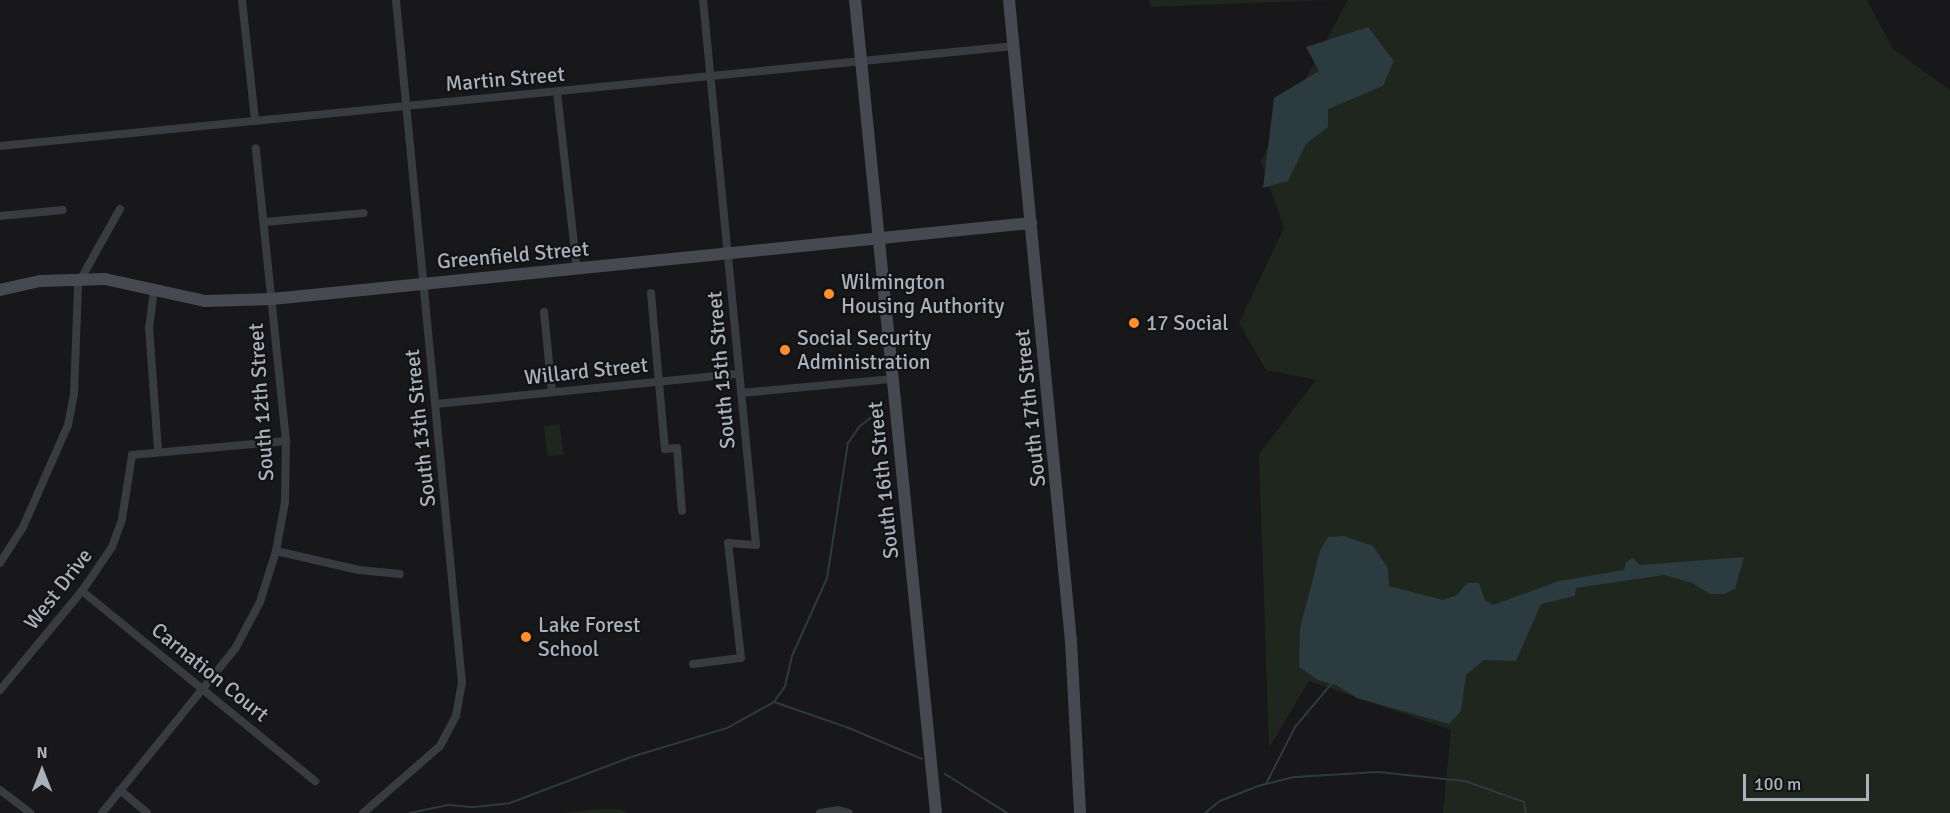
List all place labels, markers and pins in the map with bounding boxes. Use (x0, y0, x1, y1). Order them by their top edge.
place label: Wilmington Housing Authority (841, 269, 1004, 319)
marker: Wilmington Housing Authority (822, 287, 836, 301)
place label: 17 Social (1146, 310, 1228, 336)
marker: 17 Social (1127, 316, 1141, 330)
place label: Social Security Administration (797, 325, 931, 375)
marker: Social Security Administration (778, 343, 792, 357)
place label: Lake Forest School (538, 612, 640, 662)
marker: Lake Forest School (519, 630, 533, 644)

